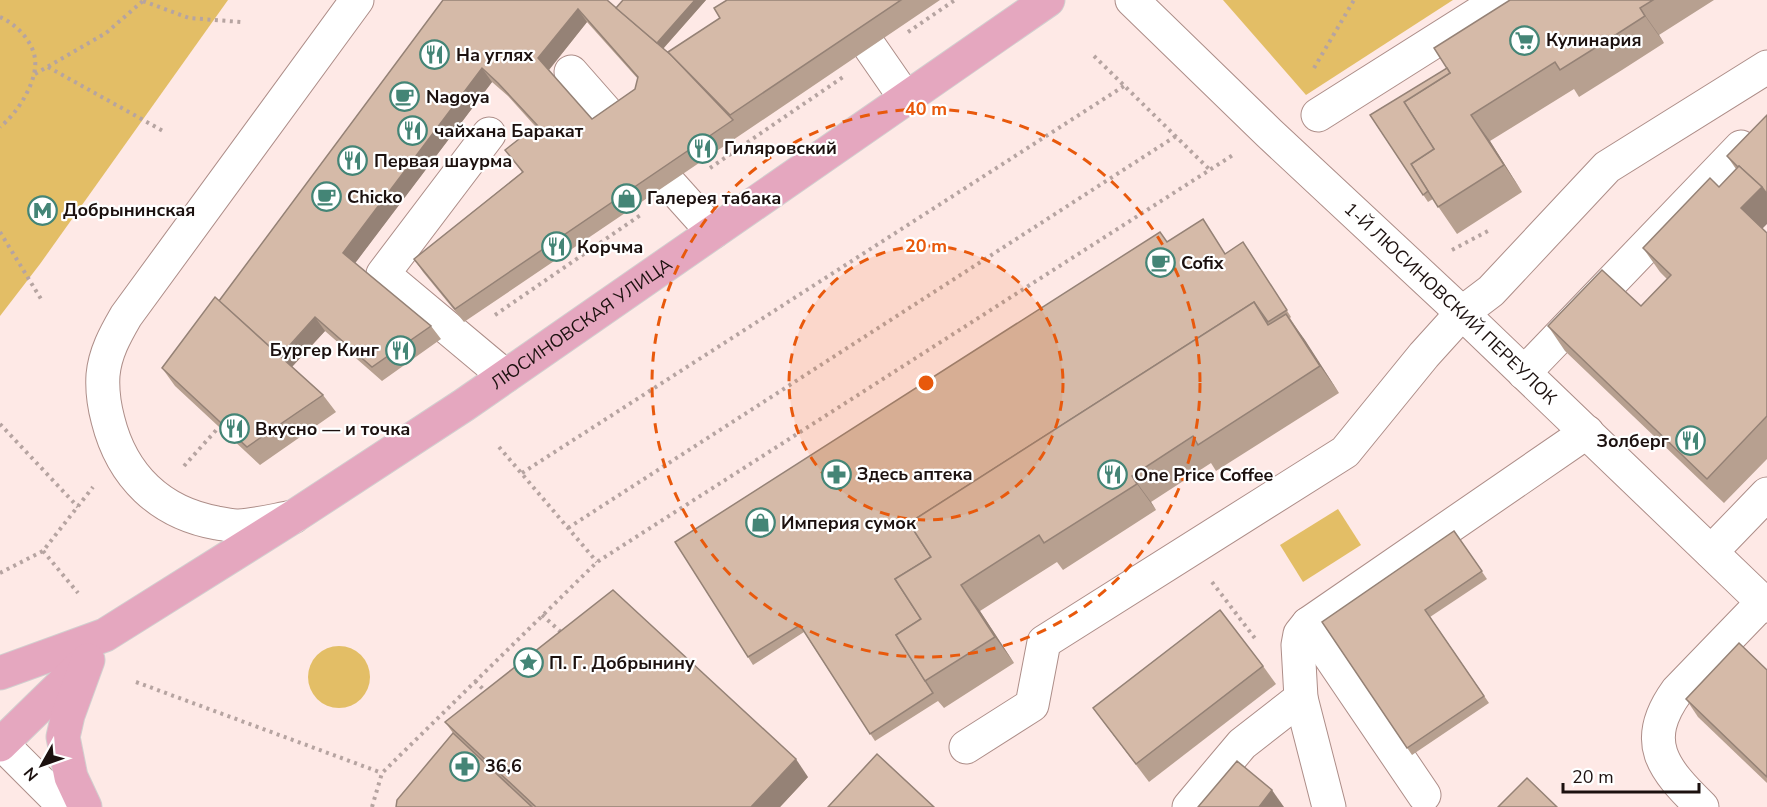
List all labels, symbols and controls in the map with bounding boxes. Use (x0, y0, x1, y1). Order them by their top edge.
supermarket icon: Кулинария (1509, 24, 1541, 56)
place label: Кулинария (1546, 28, 1642, 52)
restaurant icon: На углях (419, 39, 451, 71)
place label: На углях (456, 43, 534, 67)
cafe icon: Nagoya (389, 81, 421, 113)
place label: Nagoya (426, 85, 490, 109)
text: 40 m (905, 97, 947, 121)
restaurant icon: чайхана Баракат (397, 115, 429, 147)
place label: чайхана Баракат (434, 119, 584, 143)
restaurant icon: Гиляровский (687, 132, 719, 164)
place label: Гиляровский (724, 136, 837, 160)
restaurant icon: Первая шаурма (337, 145, 369, 177)
place label: Первая шаурма (374, 149, 512, 173)
cafe icon: Chicko (310, 181, 342, 213)
shop icon: Галерея табака (610, 182, 642, 214)
place label: Chicko (347, 185, 403, 209)
place label: Галерея табака (647, 186, 781, 210)
metro station icon: Добрынинская (26, 194, 58, 226)
street label: 1-Й ЛЮСИНОВСКИЙ ПЕРЕУЛОК (1339, 197, 1562, 410)
place label: Добрынинская (63, 198, 195, 222)
restaurant icon: Корчма (540, 231, 572, 263)
text: 20 m (905, 234, 947, 258)
place label: Корчма (577, 235, 643, 259)
cafe icon: Cofix (1144, 247, 1176, 279)
place label: Cofix (1181, 251, 1224, 275)
street label: ЛЮСИНОВСКАЯ УЛИЦА (486, 252, 677, 395)
restaurant icon: Бургер Кинг (384, 334, 416, 366)
place label: Бургер Кинг (270, 338, 379, 362)
centre of rings (916, 373, 936, 393)
restaurant icon: Вкусно — и точка (218, 413, 250, 445)
place label: Вкусно — и точка (255, 417, 410, 441)
restaurant icon: Золберг (1674, 425, 1706, 457)
place label: Золберг (1596, 429, 1669, 453)
pharmacy icon: Здесь аптека (820, 458, 852, 490)
restaurant icon: One Price Coffee (1097, 459, 1129, 491)
place label: Здесь аптека (857, 462, 973, 486)
place label: One Price Coffee (1134, 463, 1273, 487)
shop icon: Империя сумок (744, 507, 776, 539)
place label: Империя сумок (781, 511, 917, 535)
place icon: П. Г. Добрынину (512, 647, 544, 679)
place label: П. Г. Добрынину (549, 651, 695, 675)
north arrow (12, 735, 72, 795)
pharmacy icon: 36,6 (448, 750, 480, 782)
place label: 36,6 (485, 754, 522, 778)
scale bar (1563, 756, 1700, 794)
text: N (19, 762, 44, 786)
text: 20 m (1572, 765, 1614, 789)

